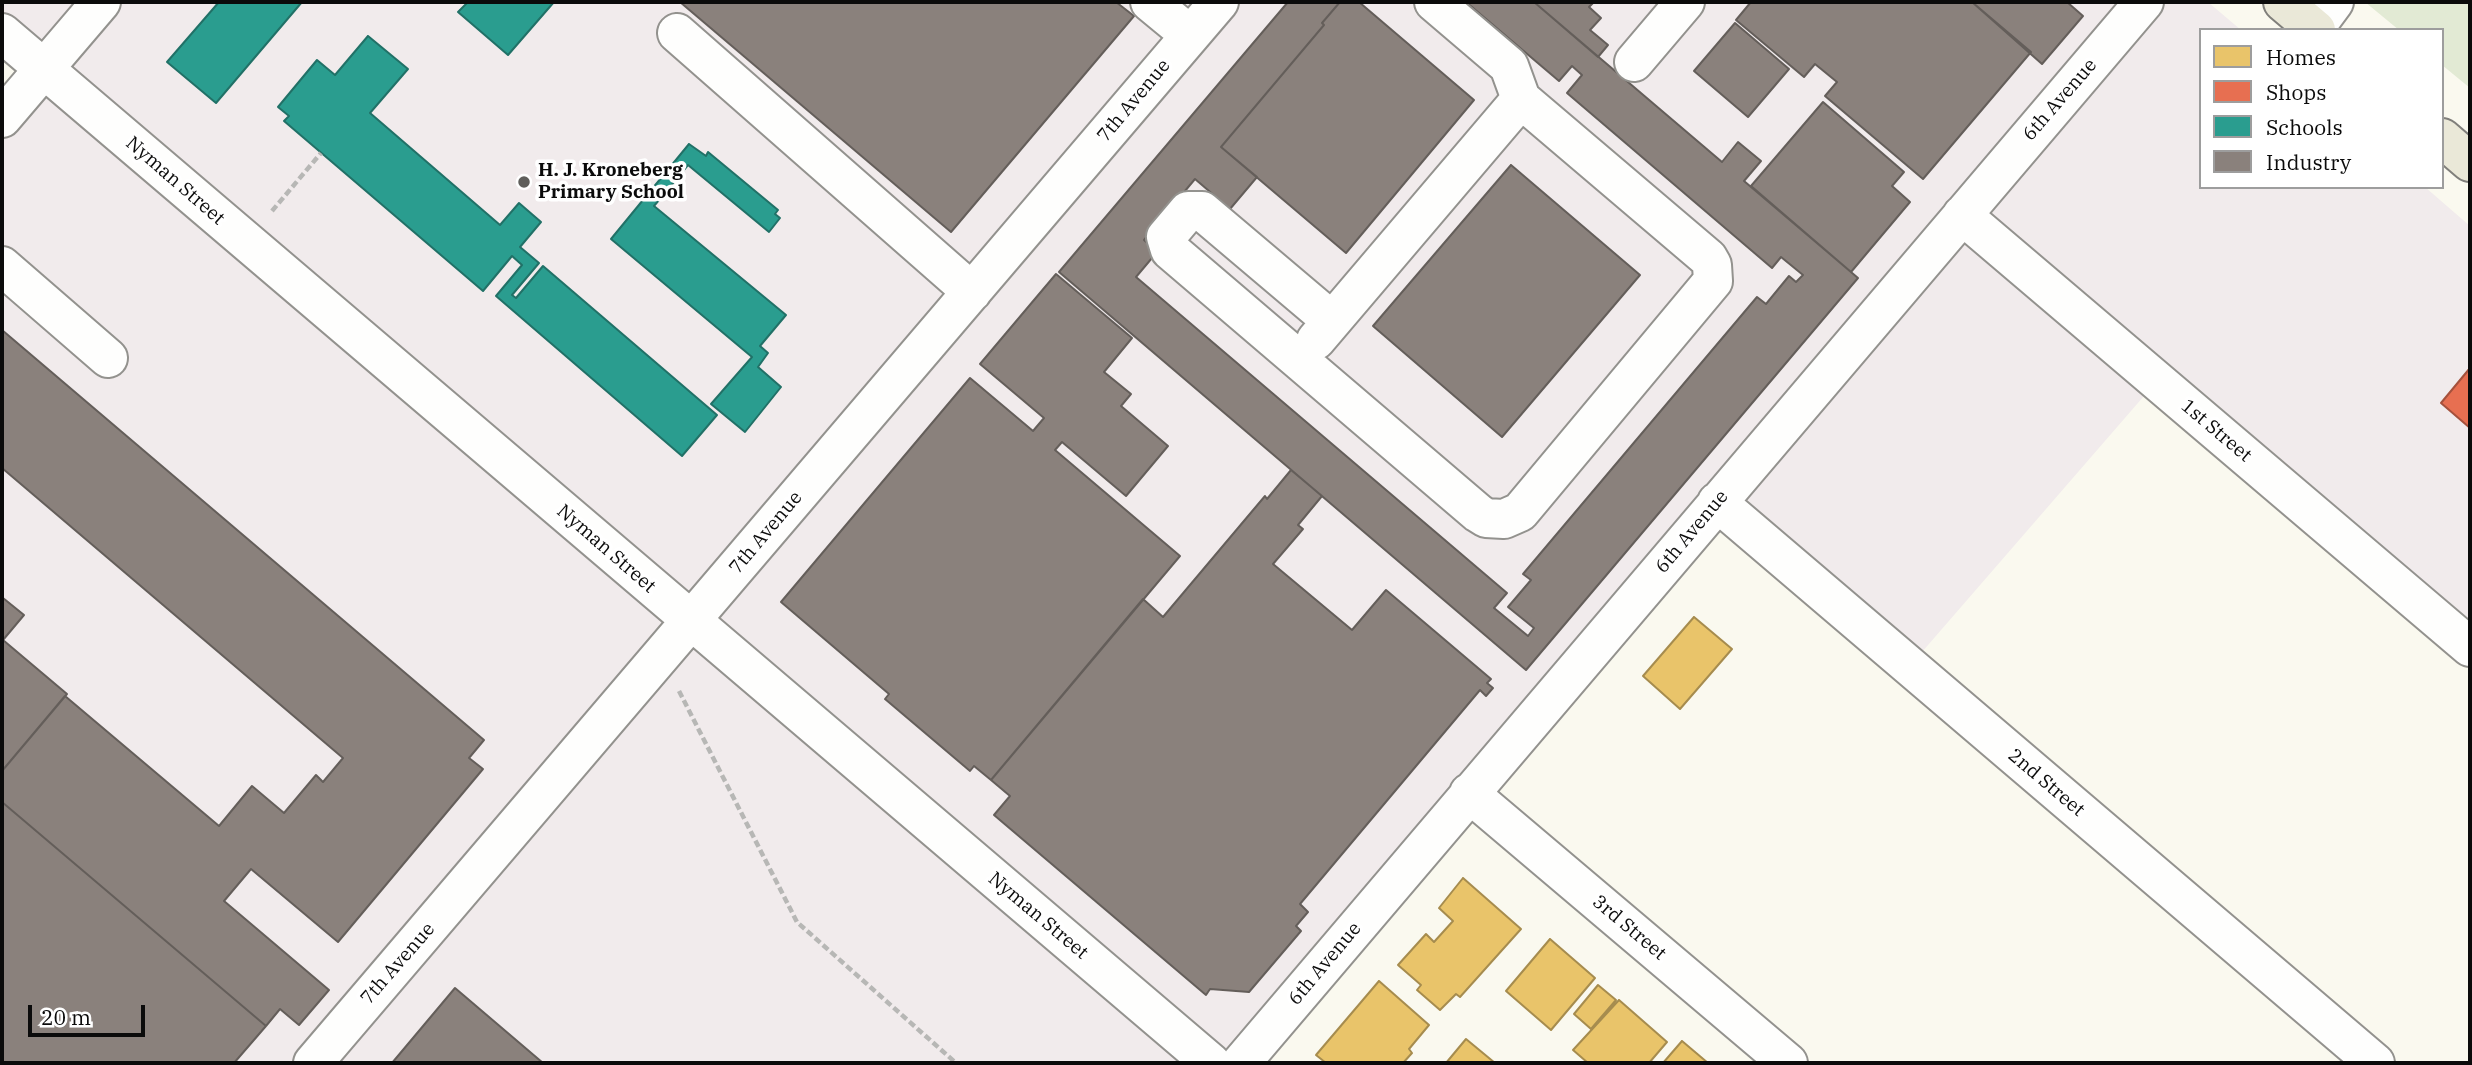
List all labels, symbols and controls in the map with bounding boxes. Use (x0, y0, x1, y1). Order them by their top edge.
legend (2199, 28, 2444, 189)
text: Homes (2266, 43, 2336, 71)
street label: 6th Avenue (2018, 54, 2102, 146)
street label: 7th Avenue (1093, 55, 1175, 147)
text: Shops (2266, 78, 2326, 106)
text: Schools (2266, 113, 2343, 141)
street label: Nyman Street (121, 132, 229, 230)
text: Industry (2266, 148, 2351, 176)
place label: H. J. Kroneberg Primary School (538, 160, 684, 204)
marker: H. J. Kroneberg Primary School (516, 174, 532, 190)
street label: 1st Street (2176, 395, 2256, 467)
street label: 6th Avenue (1651, 486, 1733, 578)
street label: 7th Avenue (725, 487, 807, 579)
street label: Nyman Street (552, 500, 660, 598)
street label: 2nd Street (2003, 744, 2089, 822)
street label: Nyman Street (983, 868, 1093, 964)
street label: 3rd Street (1588, 891, 1670, 965)
street label: 7th Avenue (356, 918, 440, 1010)
street label: 6th Avenue (1284, 918, 1366, 1010)
scale bar (32, 992, 149, 1036)
text: 20 m (41, 1003, 91, 1031)

